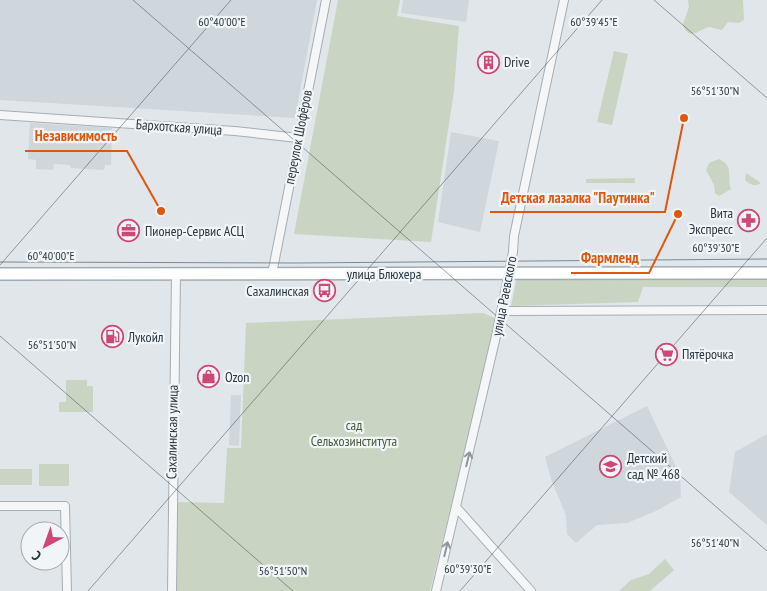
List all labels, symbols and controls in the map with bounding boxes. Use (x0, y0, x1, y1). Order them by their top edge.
text: 60°40'00"E (198, 14, 246, 29)
text: 60°39'45"E (570, 14, 618, 29)
building icon: Drive (476, 50, 500, 74)
place label: Drive (504, 53, 530, 71)
text: 56°51'30"N (691, 83, 739, 98)
street label: переулок Шофёров (280, 88, 316, 186)
street label: Бархотская улица (135, 115, 223, 139)
callout: Независимость (25, 121, 127, 151)
text: Независимость (35, 126, 117, 145)
callout: Детская лазалка "Паутинка" (490, 182, 665, 212)
text: Детская лазалка "Паутинка" (501, 188, 655, 207)
place label: Вита Экспресс (689, 204, 733, 238)
pharmacy icon: Вита Экспресс (737, 209, 761, 233)
office icon: Пионер-Сервис АСЦ (117, 219, 141, 243)
place label: Пионер-Сервис АСЦ (145, 222, 245, 240)
text: 60°39'30"E (692, 240, 740, 255)
callout: Фармленд (571, 243, 649, 273)
text: 60°40'00"E (27, 248, 75, 263)
text: Фармленд (581, 248, 639, 267)
street label: улица Раевского (487, 255, 521, 337)
street label: улица Блюхера (347, 265, 421, 283)
bus stop icon: Сахалинская (313, 279, 337, 303)
place label: Сахалинская (246, 282, 309, 300)
fuel station icon: Лукойл (100, 325, 124, 349)
place label: Лукойл (127, 328, 164, 346)
text: 56°51'50"N (28, 337, 76, 352)
supermarket icon: Пятёрочка (654, 342, 678, 366)
place label: Пятёрочка (682, 345, 734, 363)
shop icon: Ozon (197, 365, 221, 389)
place label: Ozon (225, 368, 250, 386)
street label: Сахалинская улица (162, 385, 182, 479)
park label: сад Сельхозинститута (311, 416, 397, 450)
place label: Детский сад № 468 (627, 449, 680, 483)
one-way arrow (464, 452, 473, 468)
school or university icon: Детский сад № 468 (599, 454, 623, 478)
north arrow (20, 521, 70, 571)
text: 56°51'40"N (691, 535, 739, 550)
one-way arrow (442, 541, 451, 557)
text: С (28, 547, 45, 565)
text: 60°39'30"E (444, 561, 492, 576)
text: 56°51'50"N (259, 563, 307, 578)

